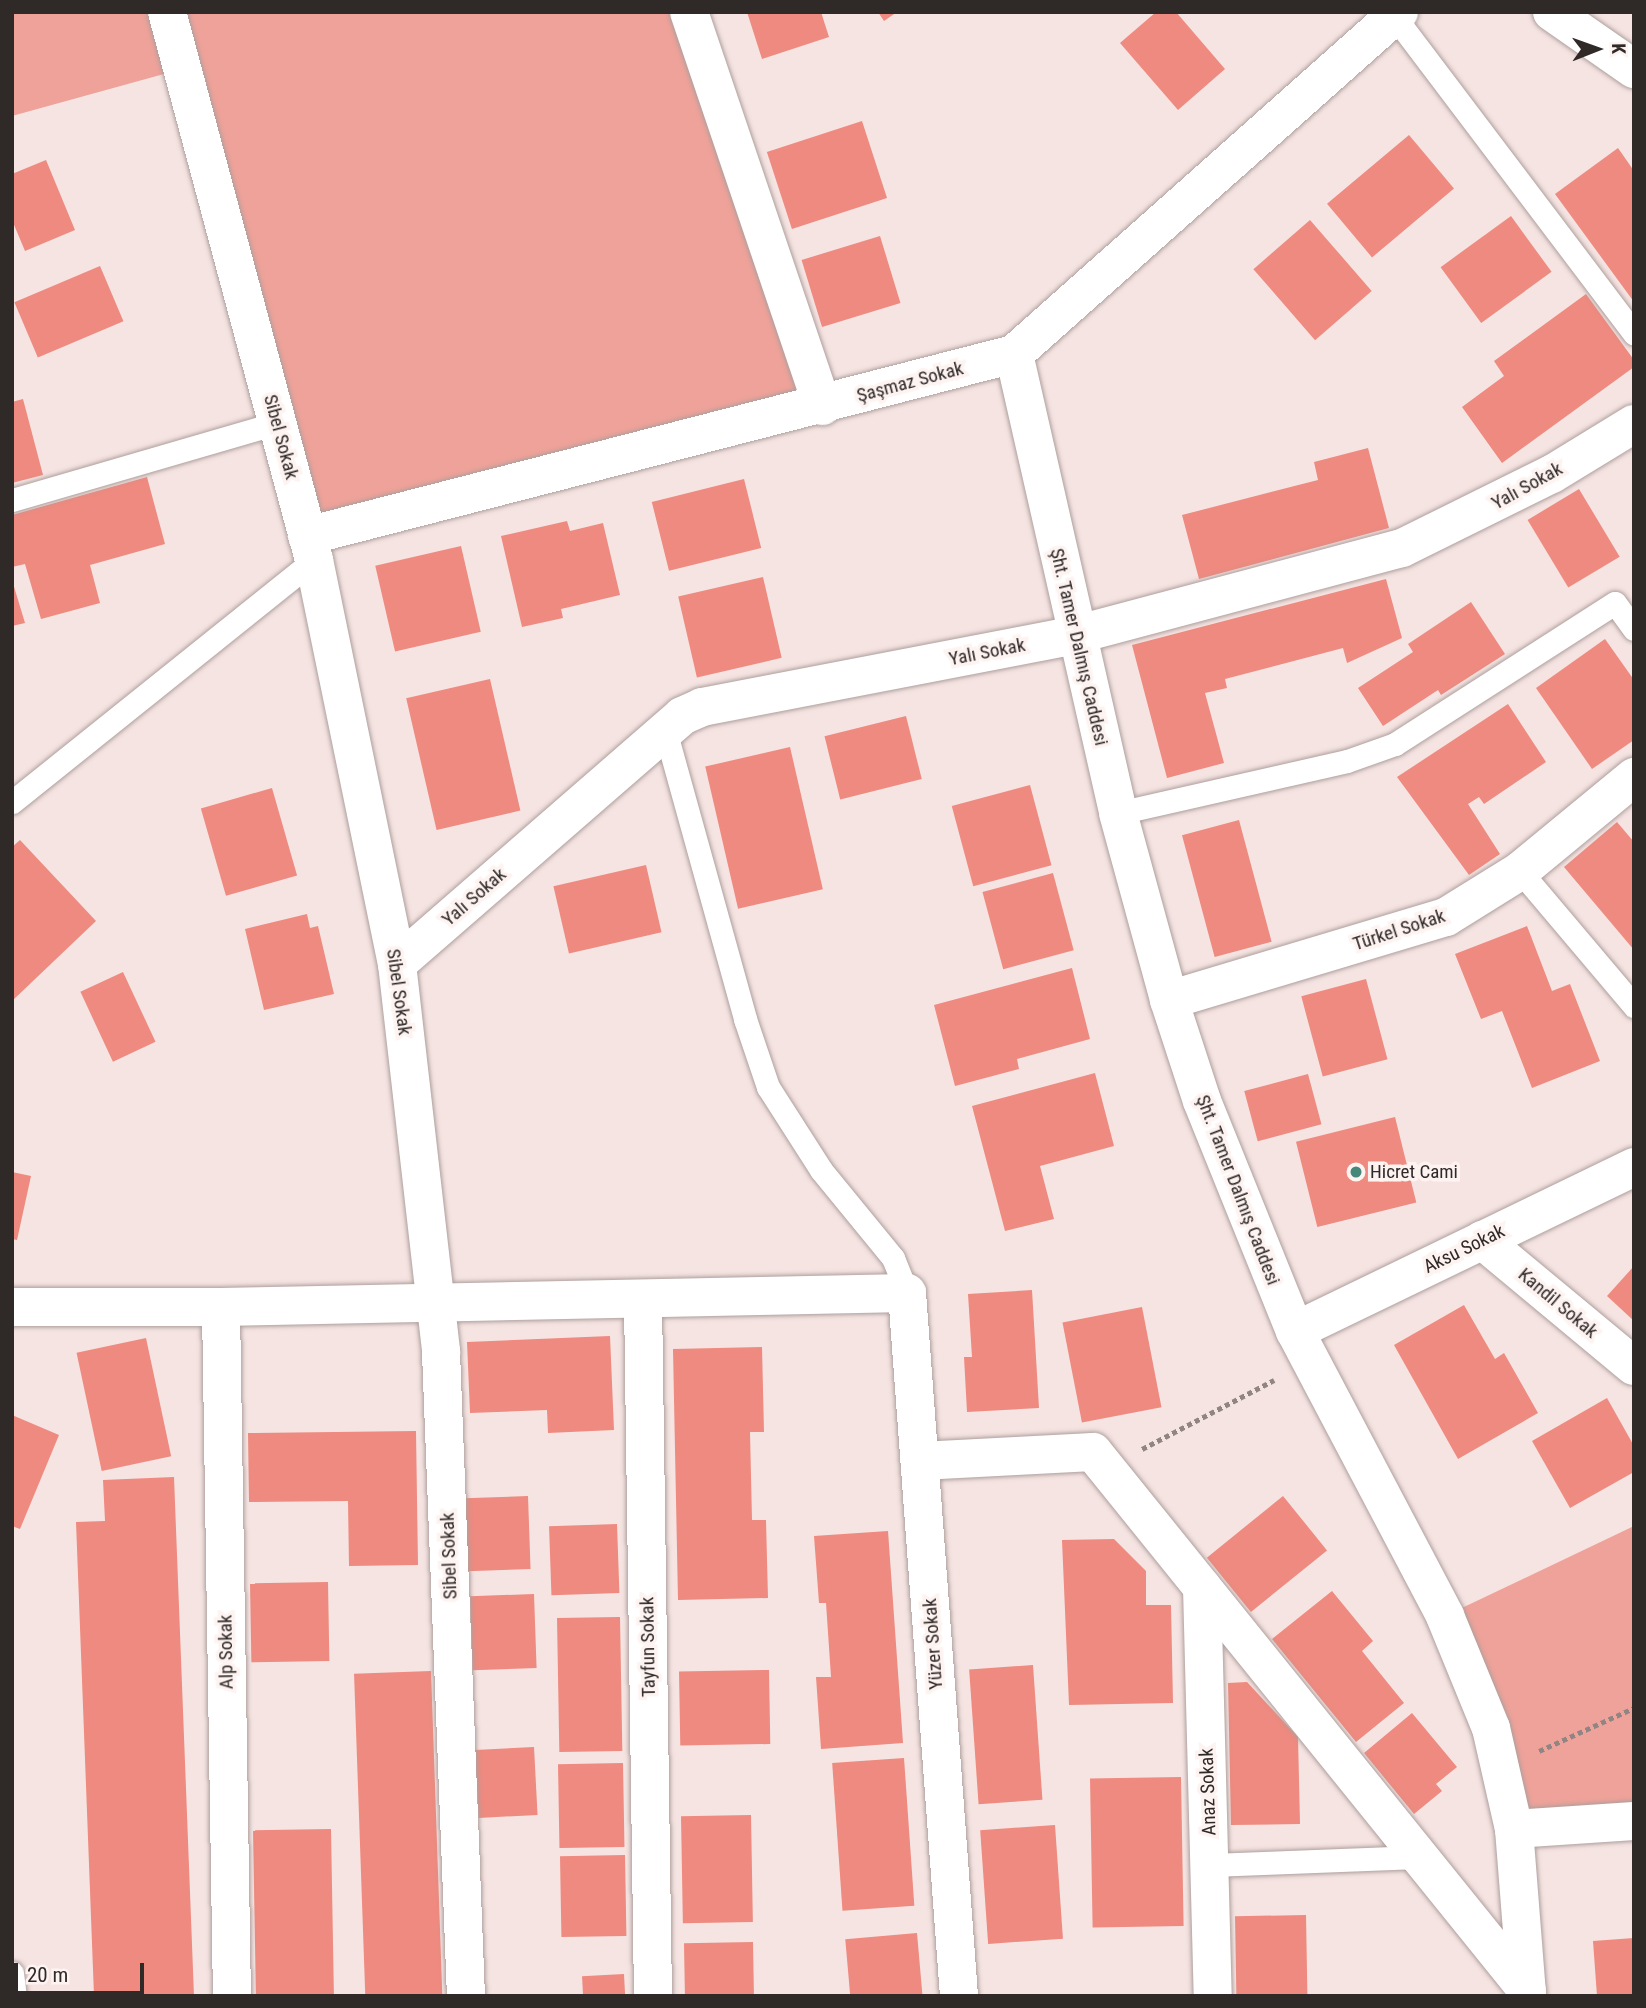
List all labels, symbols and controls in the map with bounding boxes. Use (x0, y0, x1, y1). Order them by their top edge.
north arrow (1562, 14, 1632, 84)
text: K (1607, 43, 1630, 54)
street label: Şaşmaz Sokak (854, 357, 966, 407)
street label: Sibel Sokak (259, 392, 303, 482)
street label: Yalı Sokak (1488, 457, 1566, 515)
street label: Şht. Tamer Dalmış Caddesi (1045, 546, 1113, 748)
street label: Yalı Sokak (947, 633, 1027, 671)
street label: Yalı Sokak (437, 863, 511, 931)
street label: Türkel Sokak (1350, 904, 1448, 956)
street label: Sibel Sokak (382, 947, 416, 1037)
street label: Şht. Tamer Dalmış Caddesi (1191, 1092, 1285, 1288)
place label: Hicret Cami (1370, 1161, 1458, 1183)
marker: Hicret Cami (1348, 1164, 1364, 1180)
street label: Aksu Sokak (1420, 1220, 1508, 1278)
street label: Kandil Sokak (1514, 1263, 1602, 1343)
street label: Sibel Sokak (436, 1512, 462, 1600)
street label: Tayfun Sokak (636, 1597, 660, 1697)
street label: Yüzer Sokak (918, 1597, 948, 1691)
street label: Alp Sokak (214, 1614, 238, 1690)
street label: Anaz Sokak (1195, 1748, 1221, 1836)
scale bar (18, 1948, 147, 1992)
text: 20 m (27, 1963, 68, 1987)

